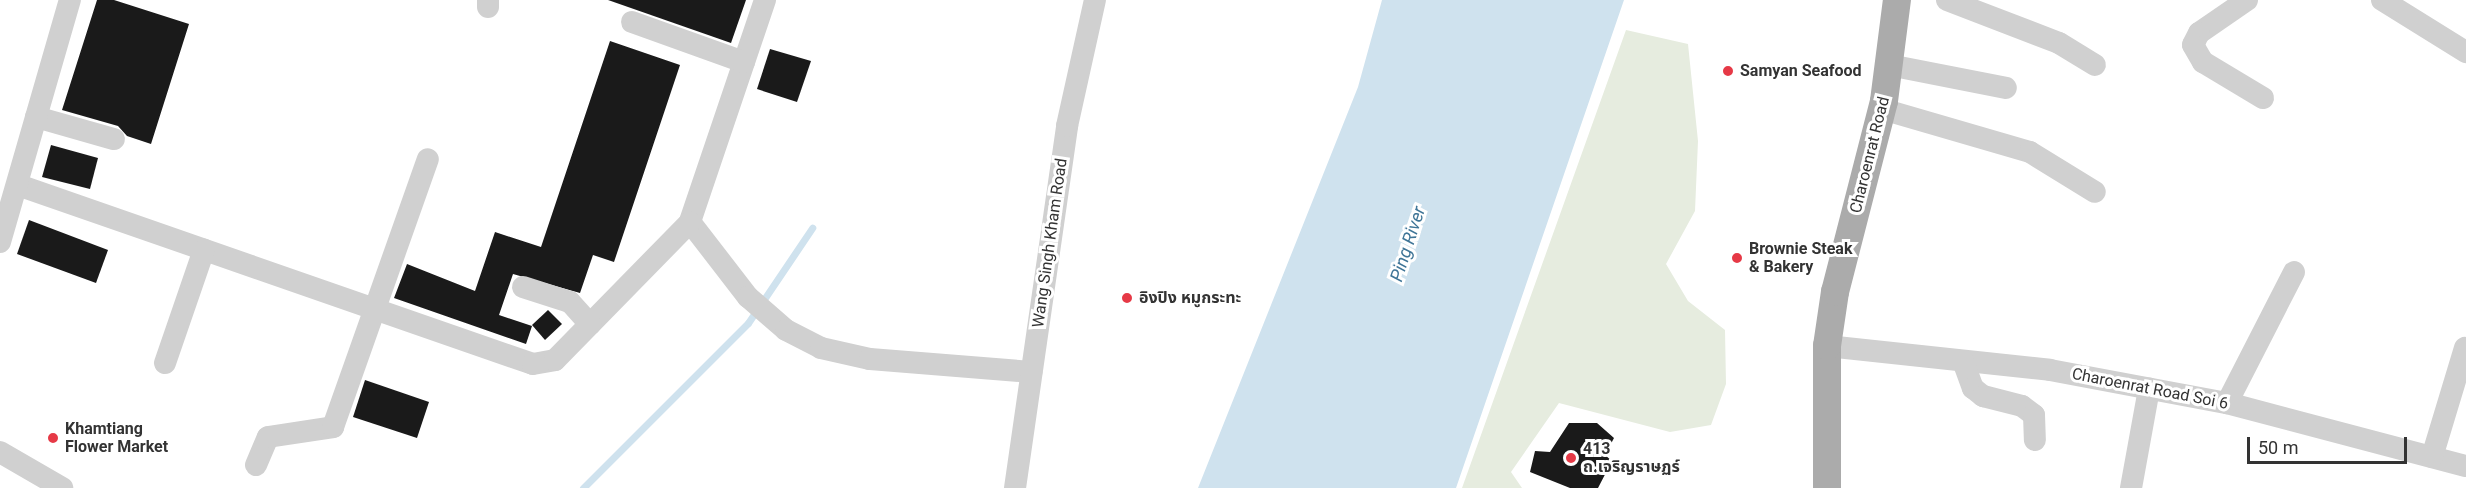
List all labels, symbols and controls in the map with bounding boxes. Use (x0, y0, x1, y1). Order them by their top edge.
place label: Samyan Seafood (1740, 61, 1862, 81)
marker: Samyan Seafood (1721, 64, 1735, 78)
street label: Charoenrat Road (1846, 95, 1894, 215)
street label: Wang Singh Kham Road (1029, 157, 1071, 329)
water label: Ping River (1386, 204, 1430, 284)
place label: Brownie Steak & Bakery (1749, 239, 1852, 277)
marker: Brownie Steak & Bakery (1730, 251, 1744, 265)
place label: อิงปิง หมูกระทะ (1139, 288, 1241, 308)
marker: อิงปิง หมูกระทะ (1120, 291, 1134, 305)
street label: Charoenrat Road Soi 6 (2070, 364, 2230, 414)
place label: Khamtiang Flower Market (65, 419, 168, 457)
scale bar (2250, 425, 2410, 463)
marker: Khamtiang Flower Market (46, 431, 60, 445)
text: 50 m (2258, 437, 2298, 458)
place label: 413 ถ.เจริญราษฏร์ (1583, 439, 1680, 477)
marker: 413 ถ.เจริญราษฏร์ (1564, 451, 1578, 465)

